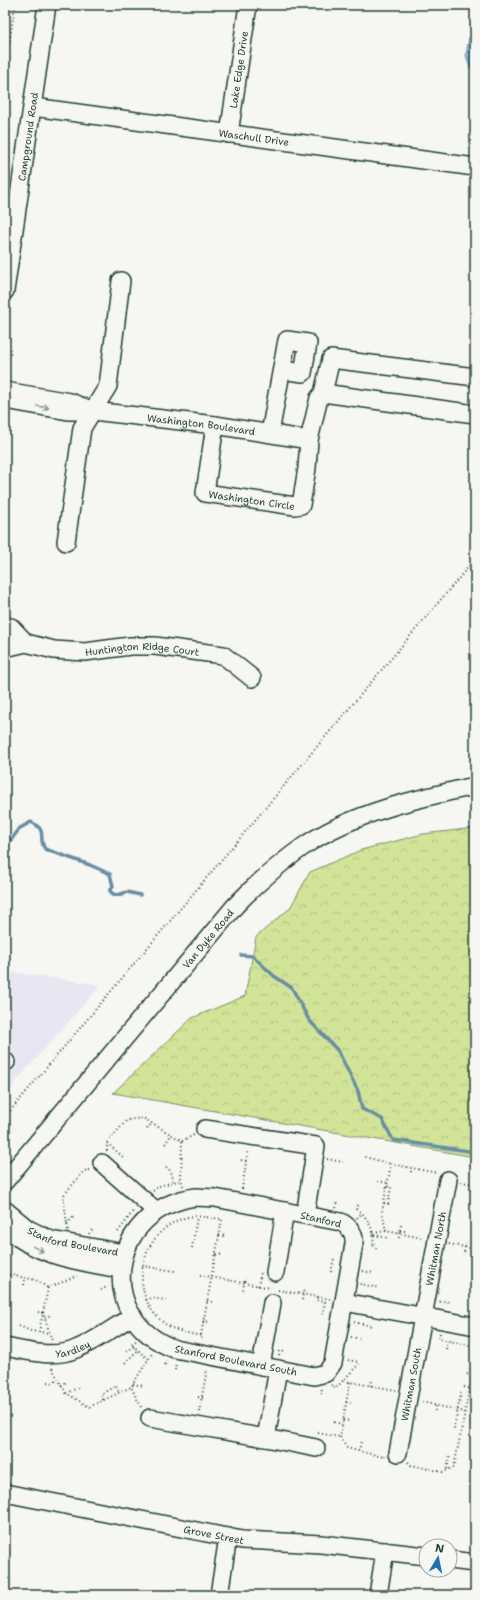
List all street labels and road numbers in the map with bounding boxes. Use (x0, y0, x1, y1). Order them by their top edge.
street label: Lake Edge Drive (227, 30, 251, 109)
street label: Campground Road (15, 91, 41, 182)
street label: Waschull Drive (218, 126, 290, 149)
street label: Washington Boulevard (146, 411, 257, 438)
street label: Washington Circle (208, 488, 296, 513)
street label: Huntington Ridge Court (84, 640, 200, 659)
street label: Van Dyke Road (180, 906, 237, 971)
street label: Stanford (299, 1208, 343, 1231)
street label: Whitman North (423, 1210, 449, 1287)
street label: Stanford Boulevard (25, 1224, 120, 1259)
street label: Yardley (55, 1337, 93, 1361)
street label: Stanford Boulevard South (174, 1342, 298, 1379)
street label: Whitman South (398, 1346, 424, 1422)
street label: Grove Street (182, 1523, 245, 1547)

